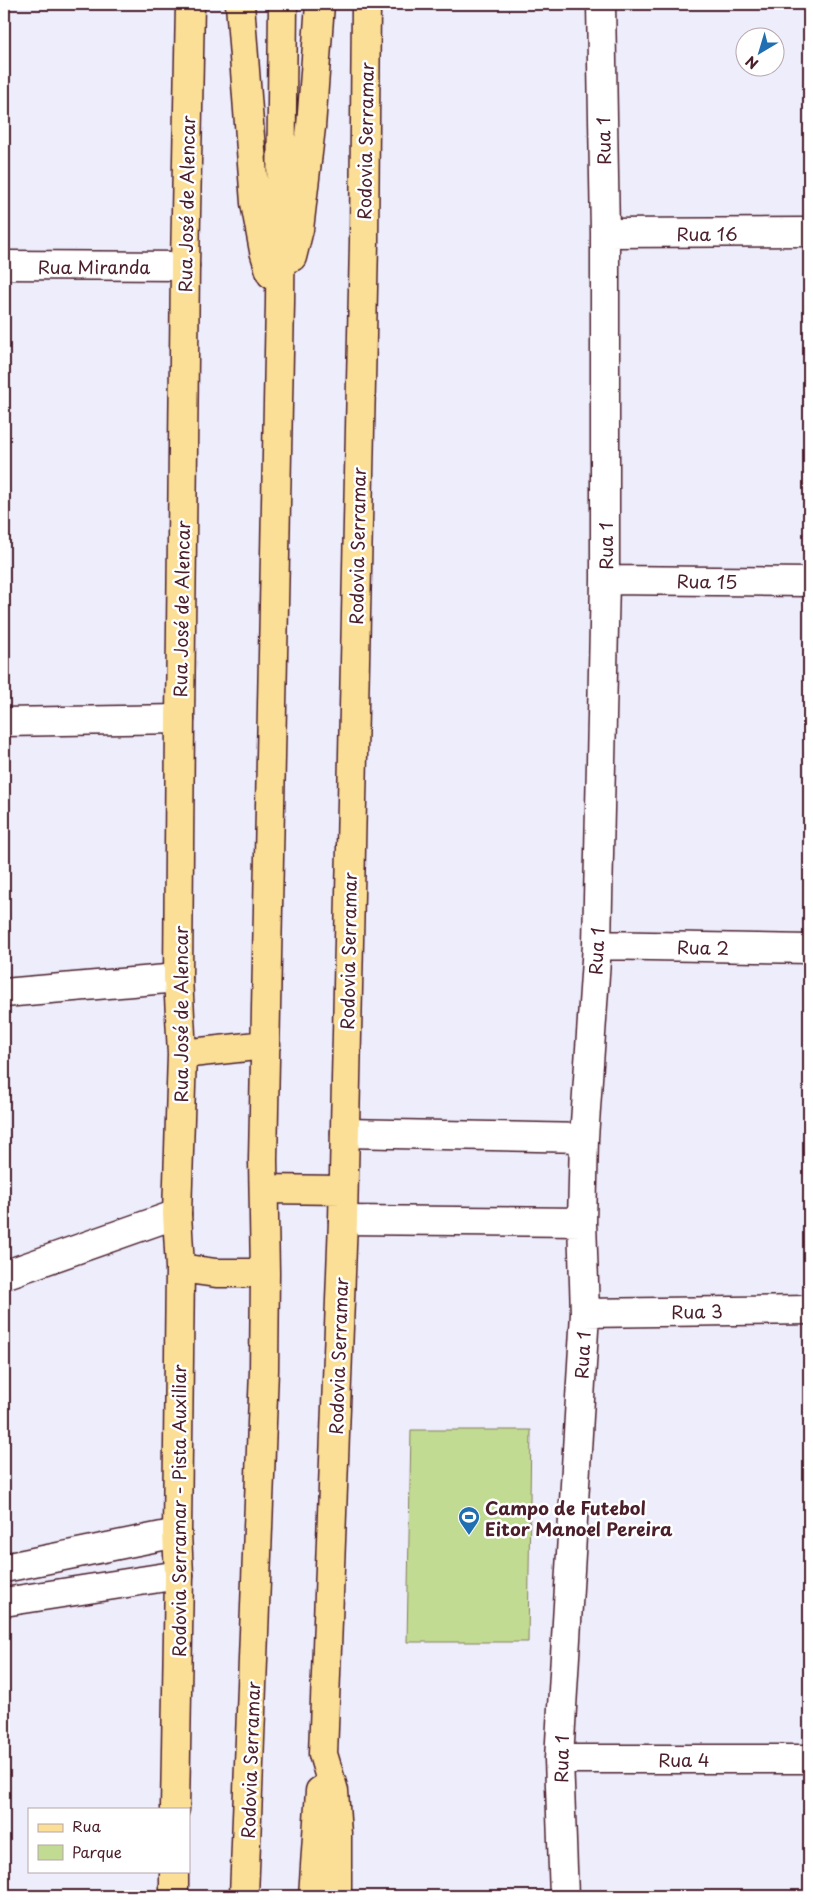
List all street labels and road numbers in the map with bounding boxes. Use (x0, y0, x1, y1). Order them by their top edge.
street label: Rodovia Serramar (350, 61, 380, 220)
street label: Rua José de Alencar (171, 115, 201, 293)
street label: Rua 1 (589, 117, 617, 165)
street label: Rua 16 (676, 220, 738, 247)
street label: Rua Miranda (38, 253, 150, 280)
street label: Rodovia Serramar (342, 466, 372, 625)
street label: Rua José de Alencar (166, 520, 196, 698)
street label: Rua 1 (592, 522, 619, 570)
street label: Rua 15 (676, 567, 738, 595)
street label: Rodovia Serramar (333, 871, 363, 1030)
street label: Rua José de Alencar (167, 925, 194, 1102)
street label: Rua 1 (581, 926, 611, 976)
street label: Rua 2 (677, 933, 729, 961)
street label: Rodovia Serramar (322, 1276, 354, 1435)
street label: Rua 3 (671, 1297, 723, 1325)
street label: Rua 1 (567, 1330, 597, 1380)
street label: Rodovia Serramar - Pista Auxiliar (165, 1364, 192, 1657)
street label: Rodovia Serramar (234, 1680, 266, 1839)
street label: Rua 1 (547, 1735, 575, 1783)
street label: Rua 4 (658, 1746, 710, 1773)

